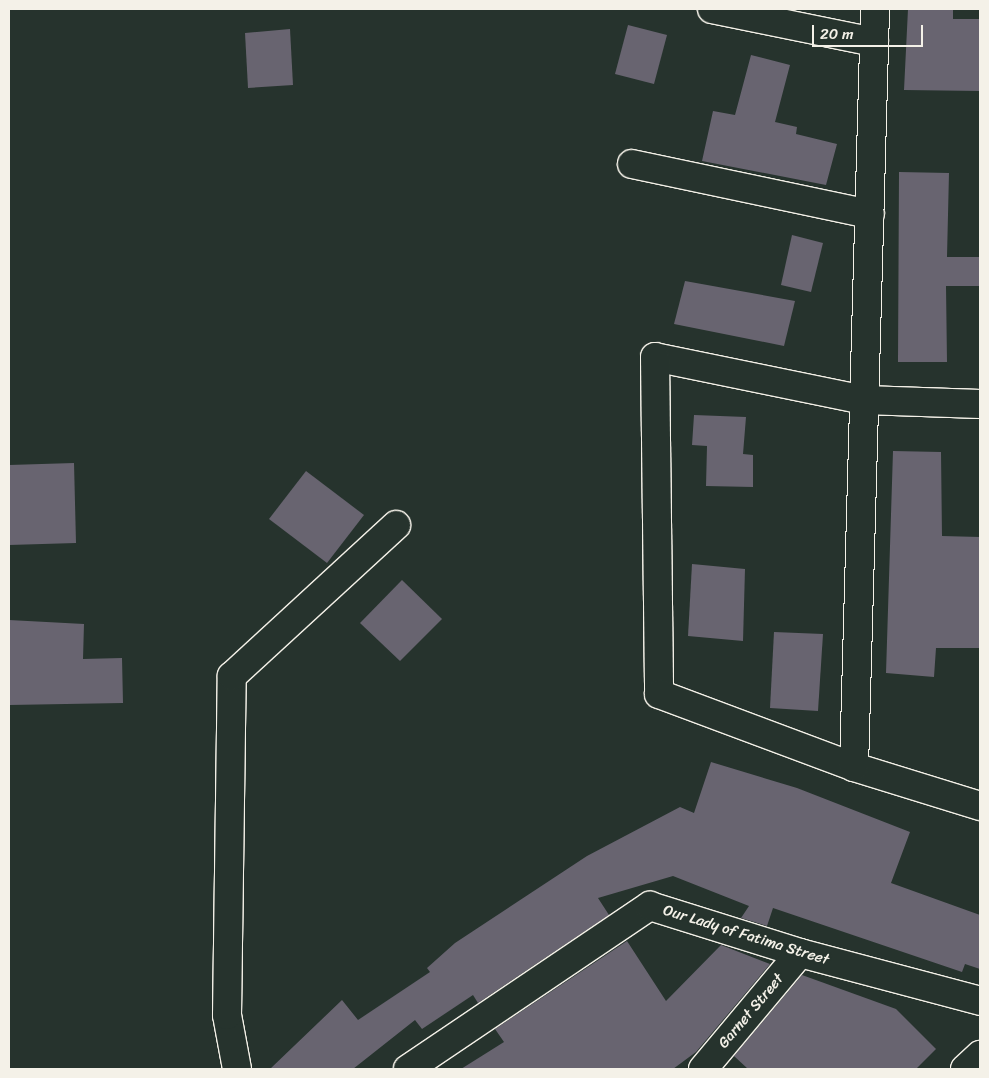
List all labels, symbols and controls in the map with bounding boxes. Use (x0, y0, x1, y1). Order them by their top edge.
scale bar (814, 15, 925, 47)
text: 20 m (820, 21, 854, 47)
street label: Our Lady of Fatima Street (661, 901, 831, 969)
street label: Garnet Street (714, 970, 788, 1052)

